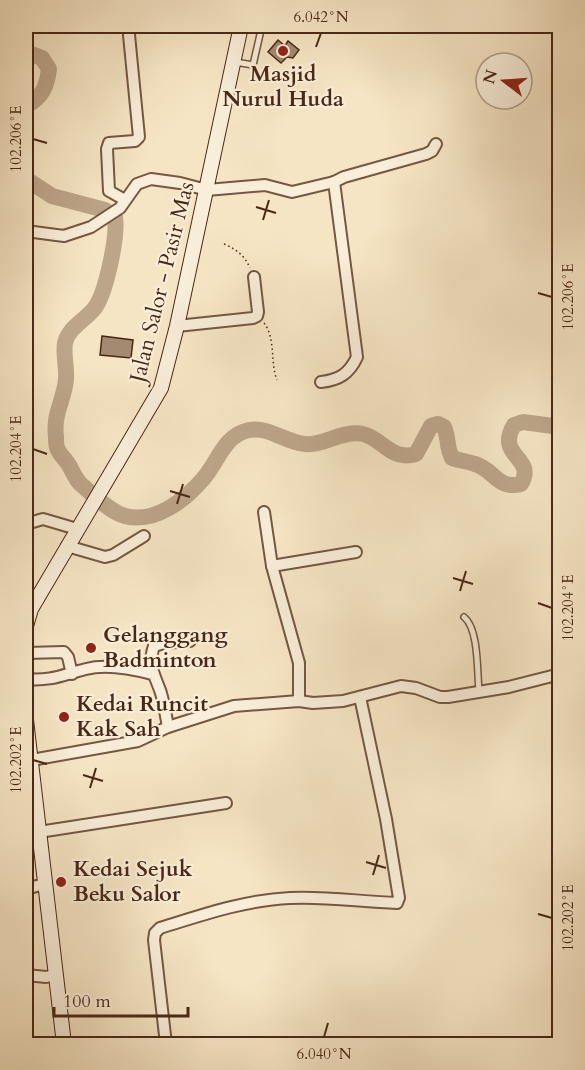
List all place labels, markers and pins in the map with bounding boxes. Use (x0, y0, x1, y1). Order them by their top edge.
marker: Masjid Nurul Huda (276, 44, 290, 58)
place label: Masjid Nurul Huda (222, 59, 344, 114)
place label: Gelanggang Badminton (103, 620, 229, 675)
marker: Gelanggang Badminton (84, 641, 98, 655)
place label: Kedai Runcit Kak Sah (76, 689, 208, 744)
marker: Kedai Runcit Kak Sah (57, 710, 71, 724)
place label: Kedai Sejuk Beku Salor (73, 854, 193, 909)
marker: Kedai Sejuk Beku Salor (54, 875, 68, 889)

